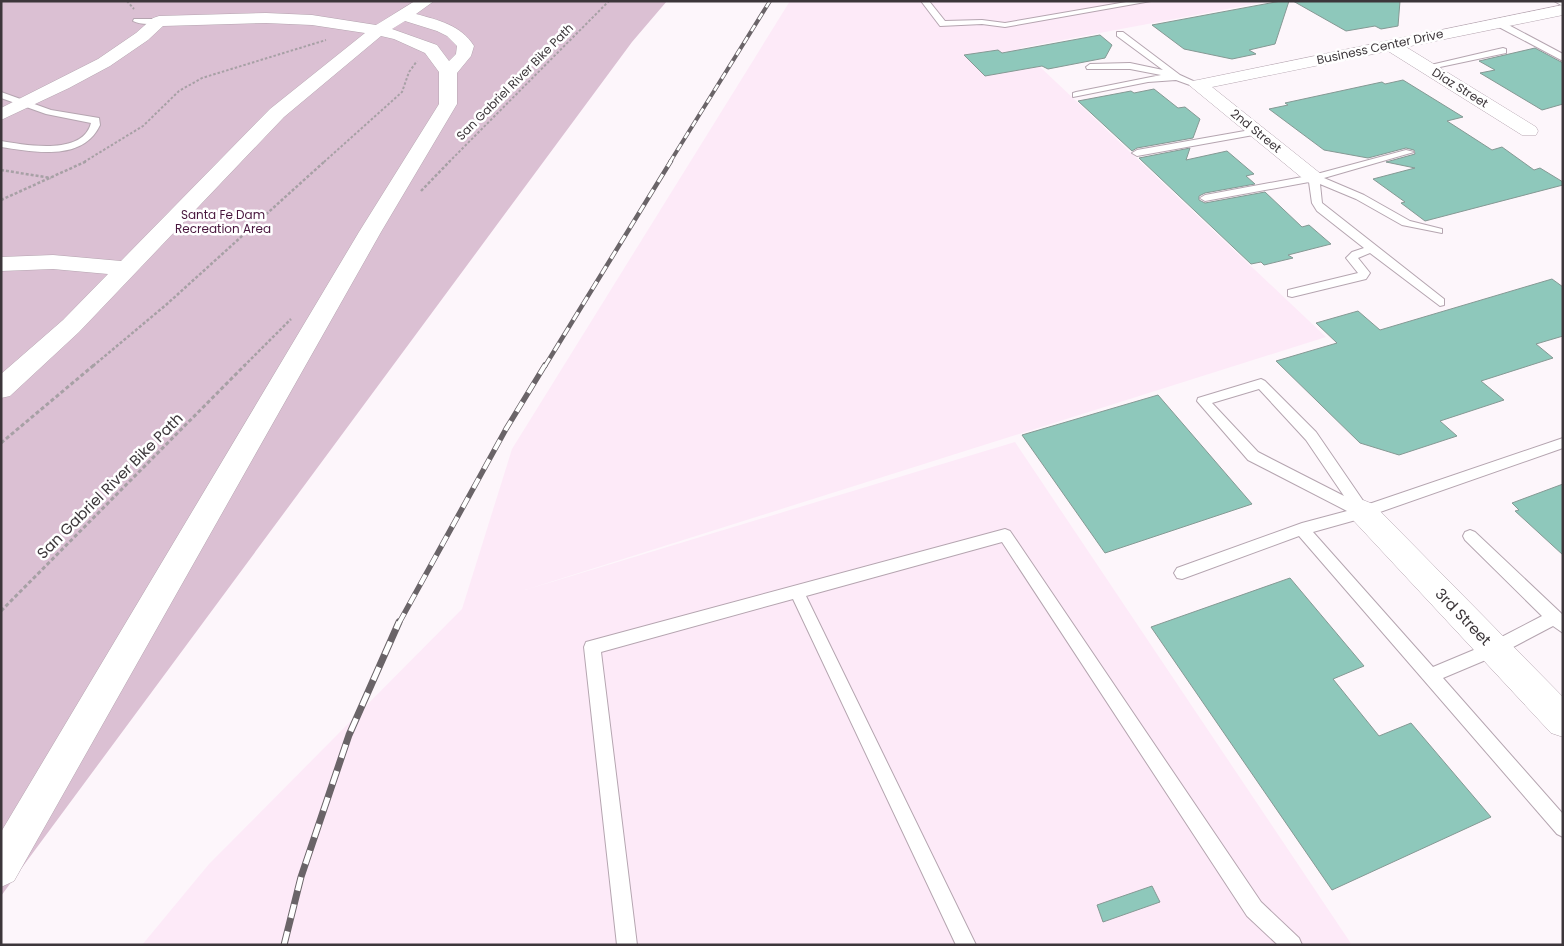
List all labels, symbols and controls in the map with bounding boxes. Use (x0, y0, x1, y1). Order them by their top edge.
street label: San Gabriel River Bike Path (452, 19, 577, 144)
street label: Business Center Drive (1315, 25, 1445, 68)
street label: Diaz Street (1429, 64, 1492, 112)
street label: 2nd Street (1227, 105, 1285, 156)
park label: Santa Fe Dam Recreation Area (175, 206, 271, 237)
street label: San Gabriel River Bike Path (32, 408, 187, 563)
street label: 3rd Street (1431, 583, 1496, 650)

